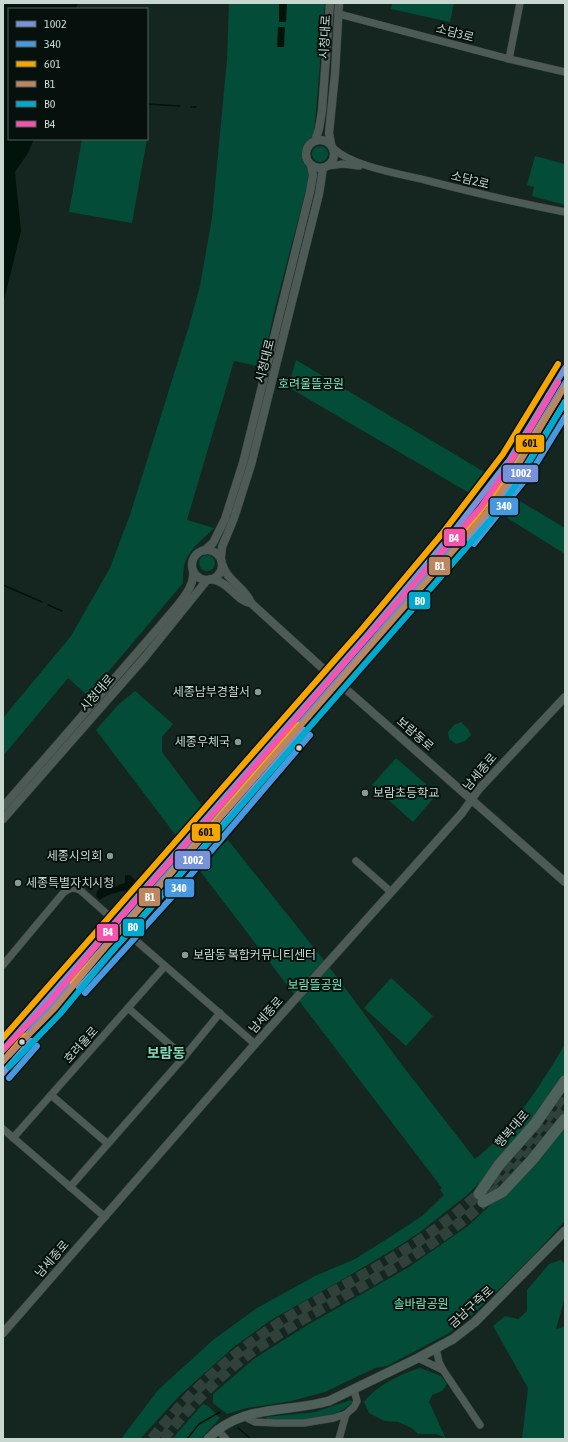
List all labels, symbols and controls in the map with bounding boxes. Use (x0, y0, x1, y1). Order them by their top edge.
legend (8, 8, 148, 140)
street label: 시청대로 (317, 15, 333, 59)
text: 1002 (44, 17, 67, 31)
street label: 소담3로 (434, 21, 476, 45)
text: 340 (44, 37, 61, 51)
text: 601 (44, 57, 61, 71)
text: B1 (44, 77, 56, 91)
text: B0 (44, 97, 56, 111)
text: B4 (44, 117, 56, 131)
street label: 소담2로 (449, 169, 491, 191)
street label: 시청대로 (253, 338, 277, 384)
park label: 호려울뜰공원 (278, 377, 344, 391)
line badge: 601 (515, 434, 545, 453)
text: 601 (522, 437, 538, 449)
line badge: 1002 (502, 464, 539, 483)
text: 1002 (511, 467, 531, 479)
line badge: 340 (489, 497, 519, 516)
text: 340 (496, 500, 512, 512)
line badge: B4 (443, 528, 466, 547)
text: B4 (449, 532, 459, 544)
line badge: B1 (428, 556, 451, 576)
text: B1 (435, 560, 445, 572)
line badge: B0 (408, 591, 431, 610)
text: B0 (415, 595, 425, 607)
street label: 시청대로 (77, 672, 117, 714)
place label: 세종남부경찰서 (173, 685, 250, 699)
marker: 세종남부경찰서 (253, 687, 263, 697)
street label: 보람동로 (394, 714, 436, 754)
place label: 세종우체국 (175, 735, 230, 749)
marker: 세종우체국 (233, 737, 243, 747)
unlabelled marker (294, 743, 304, 753)
street label: 남세종로 (460, 751, 500, 793)
place label: 보람초등학교 (373, 786, 439, 800)
marker: 보람초등학교 (360, 788, 370, 798)
line badge: 601 (191, 823, 221, 842)
text: 601 (198, 826, 214, 838)
place label: 세종시의회 (47, 849, 102, 863)
line badge: 1002 (174, 850, 211, 870)
marker: 세종시의회 (105, 851, 115, 861)
text: 1002 (183, 854, 203, 866)
place label: 세종특별자치시청 (26, 876, 114, 890)
marker: 세종특별자치시청 (13, 878, 23, 888)
line badge: 340 (164, 878, 195, 898)
text: 340 (171, 882, 187, 894)
line badge: B1 (138, 887, 161, 907)
text: B1 (145, 891, 155, 903)
line badge: B0 (122, 918, 145, 937)
text: B0 (128, 921, 138, 933)
line badge: B4 (96, 923, 119, 942)
text: B4 (103, 926, 113, 938)
place label: 보람동 복합커뮤니티센터 (193, 948, 316, 962)
marker: 보람동 복합커뮤니티센터 (180, 950, 190, 960)
park label: 보람뜰공원 (287, 978, 343, 992)
street label: 남세종로 (246, 994, 286, 1036)
street label: 호려울로 (61, 1024, 101, 1066)
unlabelled marker (17, 1037, 27, 1047)
district label: 보람동 (147, 1045, 185, 1061)
street label: 행복대로 (492, 1108, 532, 1150)
street label: 남세종로 (32, 1238, 72, 1280)
street label: 금남구즉로 (446, 1283, 496, 1331)
park label: 솔바람공원 (393, 1297, 449, 1311)

